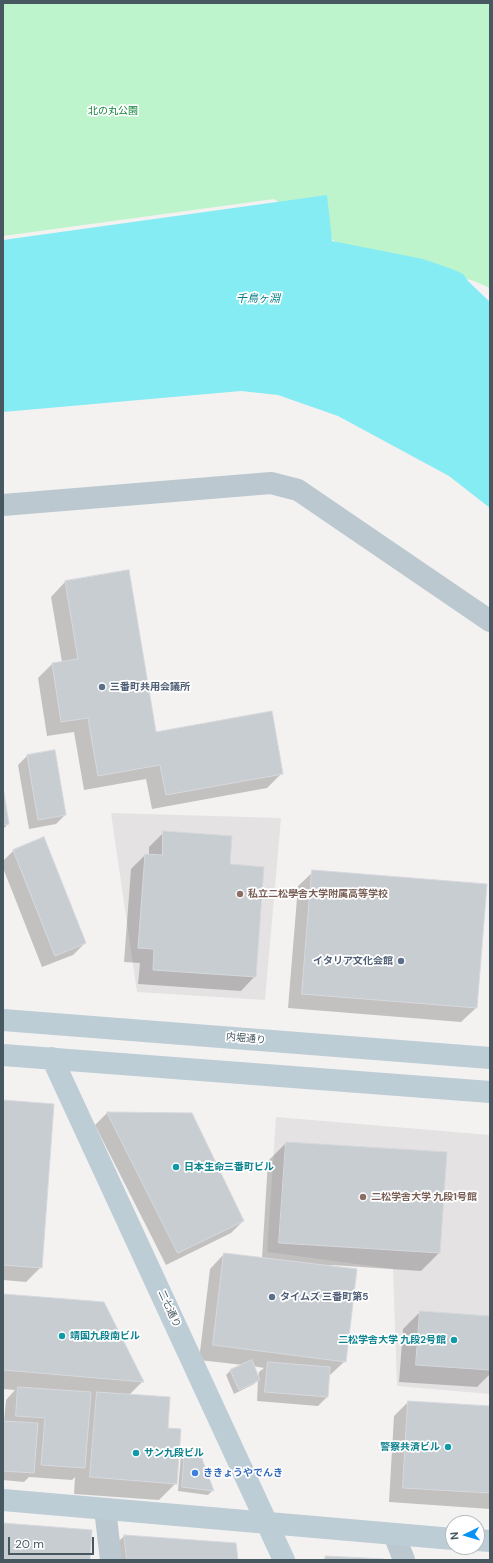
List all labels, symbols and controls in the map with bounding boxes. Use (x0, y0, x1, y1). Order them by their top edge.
park label: 北の丸公園 (88, 105, 138, 117)
water label: 千鳥ヶ淵 (236, 292, 280, 306)
place label: 三番町共用会議所 (110, 681, 190, 693)
marker: 三番町共用会議所 (97, 682, 107, 692)
place label: 私立二松學舎大学附属高等学校 (248, 888, 388, 900)
marker: 私立二松學舎大学附属高等学校 (235, 889, 245, 899)
place label: イタリア文化会館 (313, 955, 393, 967)
marker: イタリア文化会館 (396, 956, 406, 966)
street label: 内堀通り (226, 1031, 266, 1047)
place label: 日本生命三番町ビル (184, 1161, 274, 1173)
marker: 日本生命三番町ビル (171, 1162, 181, 1172)
place label: 二松学舎大学 九段1号館 (371, 1191, 477, 1203)
marker: 二松学舎大学 九段1号館 (358, 1192, 368, 1202)
street label: 二七通り (155, 1288, 183, 1330)
place label: タイムズ 三番町第5 (280, 1291, 369, 1303)
marker: タイムズ 三番町第5 (267, 1292, 277, 1302)
place label: 靖国九段南ビル (70, 1330, 140, 1342)
marker: 靖国九段南ビル (57, 1331, 67, 1341)
place label: 二松学舎大学 九段2号館 (338, 1334, 446, 1346)
marker: 二松学舎大学 九段2号館 (449, 1335, 459, 1345)
place label: 警察共済ビル (380, 1441, 440, 1453)
marker: 警察共済ビル (443, 1442, 453, 1452)
place label: サン九段ビル (144, 1447, 204, 1459)
marker: サン九段ビル (131, 1448, 141, 1458)
place label: ききょうやでんき (203, 1467, 283, 1479)
marker: ききょうやでんき (190, 1468, 200, 1478)
north arrow (445, 1515, 485, 1555)
scale bar (10, 1529, 96, 1555)
text: N (447, 1531, 461, 1541)
text: 20 m (15, 1536, 44, 1552)

